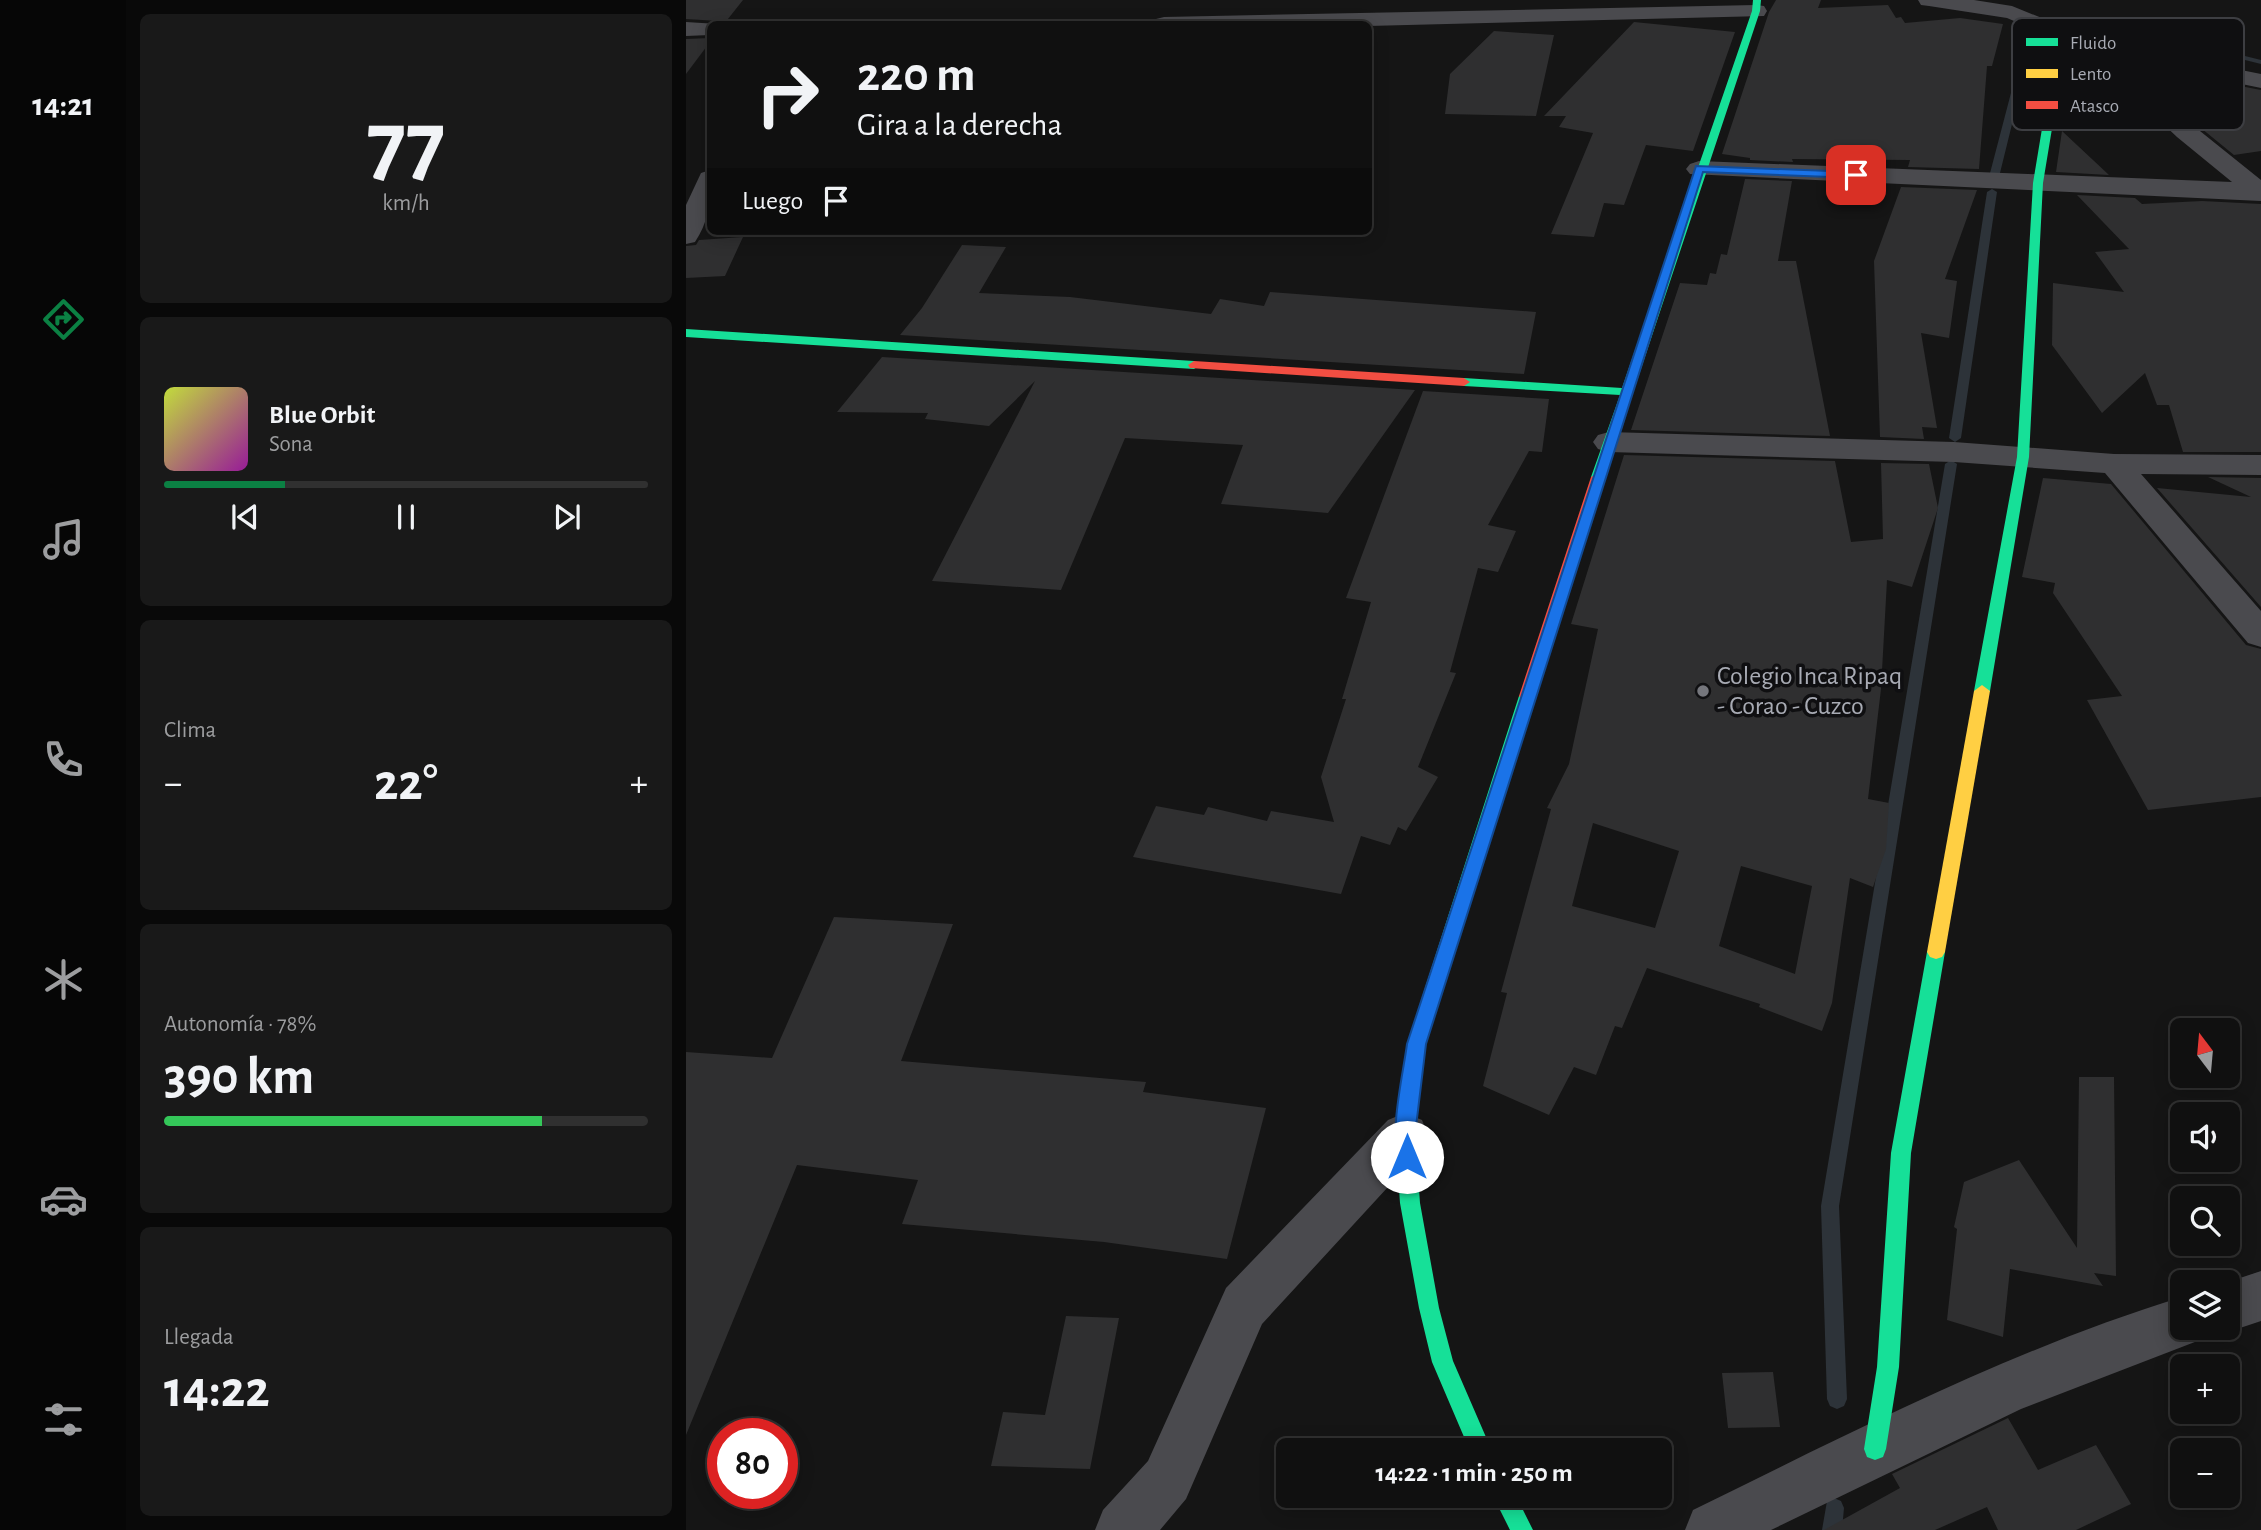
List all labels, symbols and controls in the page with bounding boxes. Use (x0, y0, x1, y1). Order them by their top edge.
legend (2012, 18, 2244, 130)
text: Fluido (2070, 34, 2116, 53)
icon: right (742, 49, 833, 140)
text: 220 m (857, 51, 976, 100)
text: Lento (2070, 65, 2111, 84)
text: 14:21 (32, 89, 94, 121)
text: Atasco (2070, 97, 2119, 116)
text: 77 (367, 99, 445, 190)
text: Gira a la derecha (857, 109, 1062, 141)
pin (1826, 145, 1886, 205)
icon: arrive (1837, 156, 1875, 194)
icon: arrive (817, 182, 855, 220)
text: Luego (742, 188, 803, 214)
text: km/h (382, 192, 430, 215)
icon: directions (39, 295, 88, 344)
text: Blue Orbit (269, 402, 375, 428)
text: Sona (269, 433, 313, 456)
icon: previous (226, 498, 264, 536)
icon: pause (387, 498, 425, 536)
icon: next (548, 498, 586, 536)
icon: music (39, 515, 88, 564)
place label: Colegio Inca Ripaq - Corao - Cuzco (1717, 663, 1902, 719)
marker: Colegio Inca Ripaq - Corao - Cuzco (1695, 683, 1711, 699)
text: Clima (164, 719, 216, 742)
icon: phone (39, 735, 88, 784)
text: 22° (374, 757, 438, 809)
text: − (164, 765, 182, 803)
text: + (630, 765, 648, 803)
icon: climate (39, 955, 88, 1004)
text: Autonomía · 78% (164, 1013, 316, 1036)
north arrow (2170, 1018, 2240, 1088)
map controls (2170, 1018, 2240, 1508)
text: 390 km (164, 1051, 314, 1103)
button: sound (2170, 1102, 2240, 1172)
position arrow (1370, 1120, 1444, 1194)
icon: car (39, 1175, 88, 1224)
button: search (2170, 1186, 2240, 1256)
button: layers (2170, 1270, 2240, 1340)
text: Llegada (164, 1326, 234, 1349)
button: + (2170, 1354, 2240, 1424)
text: 14:22 (164, 1364, 270, 1416)
icon: filters (39, 1395, 88, 1444)
speed limit sign: 80 (707, 1418, 798, 1509)
button: − (2170, 1438, 2240, 1508)
text: 14:22 · 1 min · 250 m (1375, 1460, 1573, 1486)

